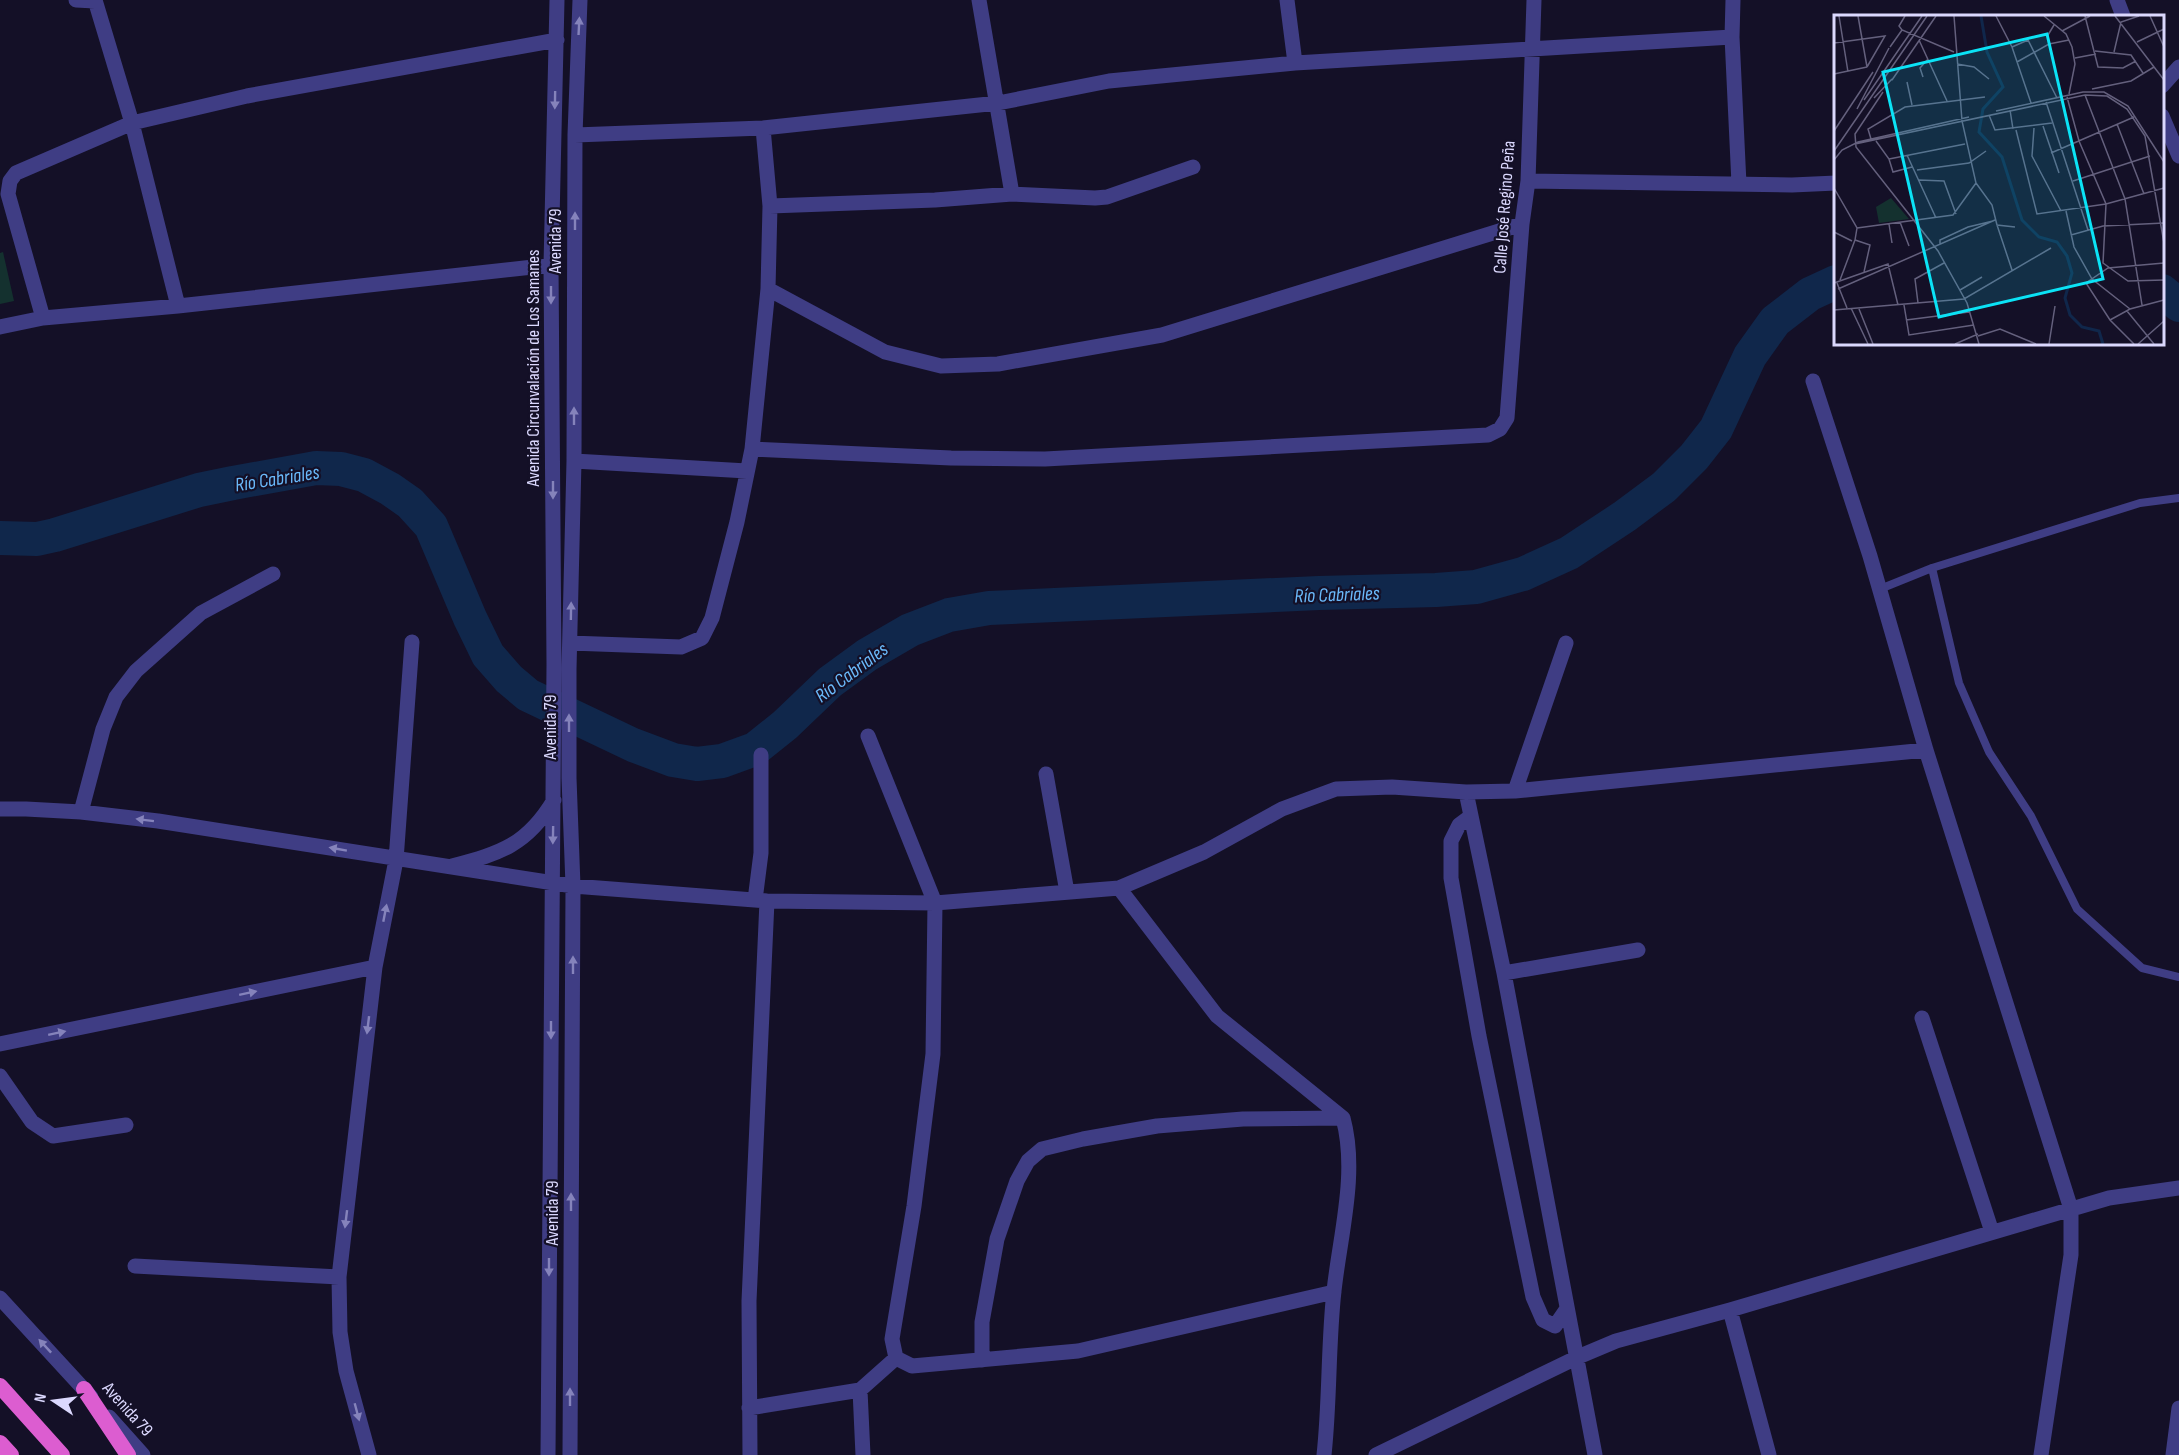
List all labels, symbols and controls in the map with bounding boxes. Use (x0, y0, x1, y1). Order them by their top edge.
inset map (1834, 15, 2164, 345)
one-way arrow (574, 16, 583, 35)
one-way arrow (550, 91, 560, 110)
street label: Calle José Regino Peña (1489, 140, 1520, 274)
street label: Avenida 79 (545, 208, 566, 275)
one-way arrow (570, 211, 580, 230)
street label: Avenida Circunvalación de Los Samanes (523, 249, 544, 488)
one-way arrow (546, 286, 556, 305)
one-way arrow (569, 406, 579, 425)
water label: Río Cabriales (233, 460, 321, 498)
one-way arrow (548, 481, 558, 500)
water label: Río Cabriales (1294, 582, 1380, 608)
one-way arrow (566, 601, 575, 620)
water label: Río Cabriales (810, 638, 893, 708)
street label: Avenida 79 (540, 694, 561, 761)
one-way arrow (564, 714, 574, 733)
one-way arrow (136, 815, 155, 824)
one-way arrow (548, 825, 558, 844)
one-way arrow (328, 844, 347, 853)
one-way arrow (381, 904, 390, 923)
one-way arrow (568, 955, 578, 974)
one-way arrow (239, 988, 258, 997)
one-way arrow (364, 1016, 373, 1035)
one-way arrow (546, 1020, 556, 1039)
one-way arrow (48, 1027, 67, 1037)
street label: Avenida 79 (542, 1180, 563, 1247)
one-way arrow (566, 1192, 576, 1211)
one-way arrow (341, 1210, 351, 1229)
one-way arrow (545, 1257, 554, 1276)
one-way arrow (38, 1340, 52, 1354)
north arrow (24, 1371, 84, 1431)
street label: Avenida 79 (97, 1377, 157, 1441)
one-way arrow (565, 1387, 575, 1406)
text: N (31, 1392, 51, 1404)
one-way arrow (353, 1403, 362, 1421)

